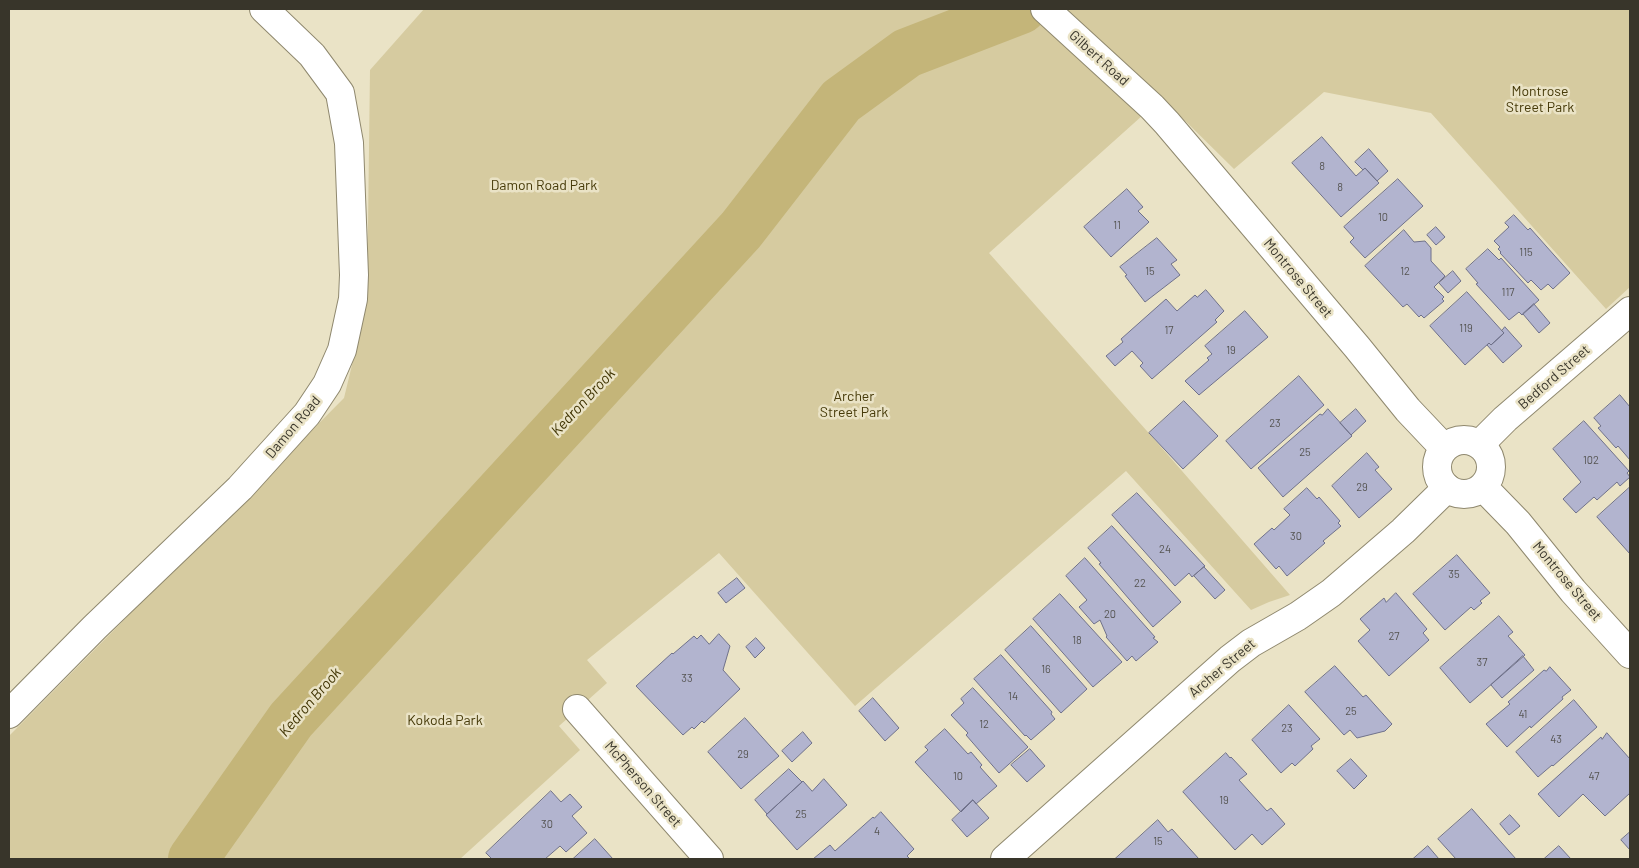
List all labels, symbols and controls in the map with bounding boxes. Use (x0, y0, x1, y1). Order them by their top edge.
street label: Gilbert Road (1066, 27, 1132, 89)
park label: Montrose Street Park (1506, 83, 1574, 115)
house number: 8 (1319, 159, 1325, 173)
park label: Damon Road Park (491, 177, 597, 193)
house number: 8 (1337, 180, 1343, 194)
house number: 10 (1378, 210, 1388, 224)
house number: 11 (1113, 218, 1121, 232)
street label: Montrose Street (1260, 235, 1336, 321)
house number: 115 (1519, 245, 1533, 259)
house number: 15 (1145, 264, 1155, 278)
house number: 12 (1400, 264, 1410, 278)
house number: 117 (1502, 285, 1514, 299)
house number: 119 (1459, 321, 1473, 335)
house number: 17 (1164, 323, 1174, 337)
street label: Bedford Street (1515, 341, 1593, 413)
house number: 19 (1226, 343, 1236, 357)
water label: Kedron Brook (547, 365, 619, 439)
park label: Archer Street Park (820, 388, 888, 421)
street label: Damon Road (262, 392, 324, 462)
house number: 23 (1269, 416, 1281, 430)
house number: 25 (1299, 445, 1311, 459)
house number: 102 (1583, 453, 1599, 467)
house number: 29 (1356, 480, 1368, 494)
house number: 30 (1290, 529, 1302, 543)
street label: Montrose Street (1529, 538, 1605, 624)
house number: 24 (1159, 542, 1171, 556)
house number: 35 (1448, 567, 1460, 581)
house number: 22 (1134, 576, 1146, 590)
house number: 20 (1104, 607, 1116, 621)
house number: 27 (1388, 629, 1400, 643)
house number: 18 (1072, 633, 1082, 647)
street label: Archer Street (1185, 635, 1259, 701)
house number: 37 (1477, 655, 1487, 669)
house number: 16 (1041, 662, 1051, 676)
water label: Kedron Brook (275, 664, 345, 740)
house number: 33 (681, 671, 693, 685)
house number: 14 (1008, 689, 1018, 703)
house number: 25 (1345, 704, 1357, 718)
house number: 41 (1519, 707, 1527, 721)
park label: Kokoda Park (407, 712, 483, 728)
house number: 12 (979, 717, 989, 731)
house number: 23 (1281, 721, 1293, 735)
house number: 43 (1550, 732, 1562, 746)
street label: McPherson Street (601, 738, 685, 830)
house number: 29 (737, 747, 749, 761)
house number: 10 (953, 769, 963, 783)
house number: 47 (1589, 769, 1599, 783)
house number: 19 (1219, 793, 1229, 807)
house number: 25 (795, 807, 807, 821)
house number: 30 (541, 817, 553, 831)
house number: 4 (874, 824, 880, 838)
house number: 15 (1153, 834, 1163, 848)

